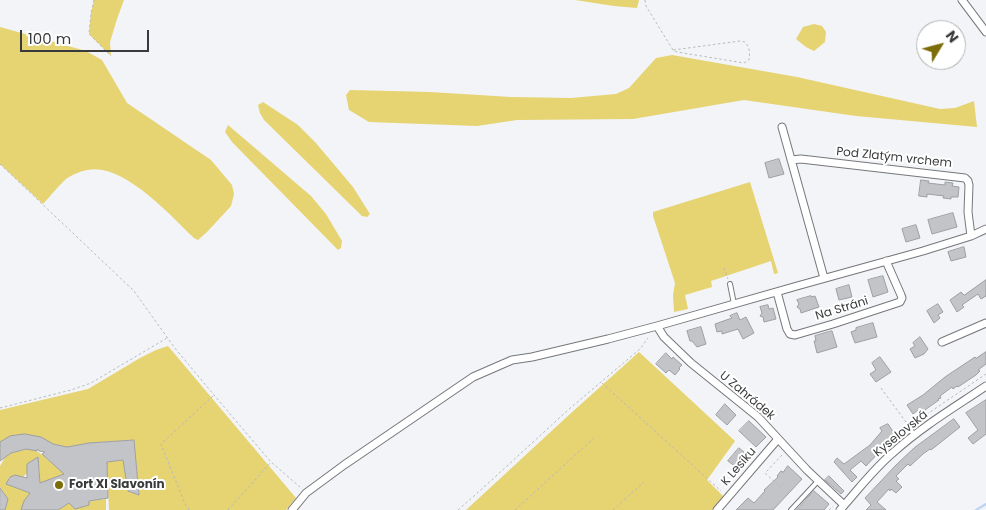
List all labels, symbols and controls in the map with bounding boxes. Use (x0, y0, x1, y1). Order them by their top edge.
scale bar (22, 20, 151, 52)
north arrow (916, 20, 966, 70)
text: N (941, 26, 963, 47)
text: 100 m (28, 28, 71, 49)
street label: Pod Zlatým vrchem (835, 145, 953, 171)
street label: Na Stráni (814, 294, 870, 324)
street label: U Zahrádek (716, 369, 778, 423)
street label: Kyselovská (871, 408, 931, 460)
street label: K Lesíku (718, 445, 760, 489)
place label: Fort XI Slavonín (69, 478, 165, 492)
marker: Fort XI Slavonín (53, 479, 65, 491)

